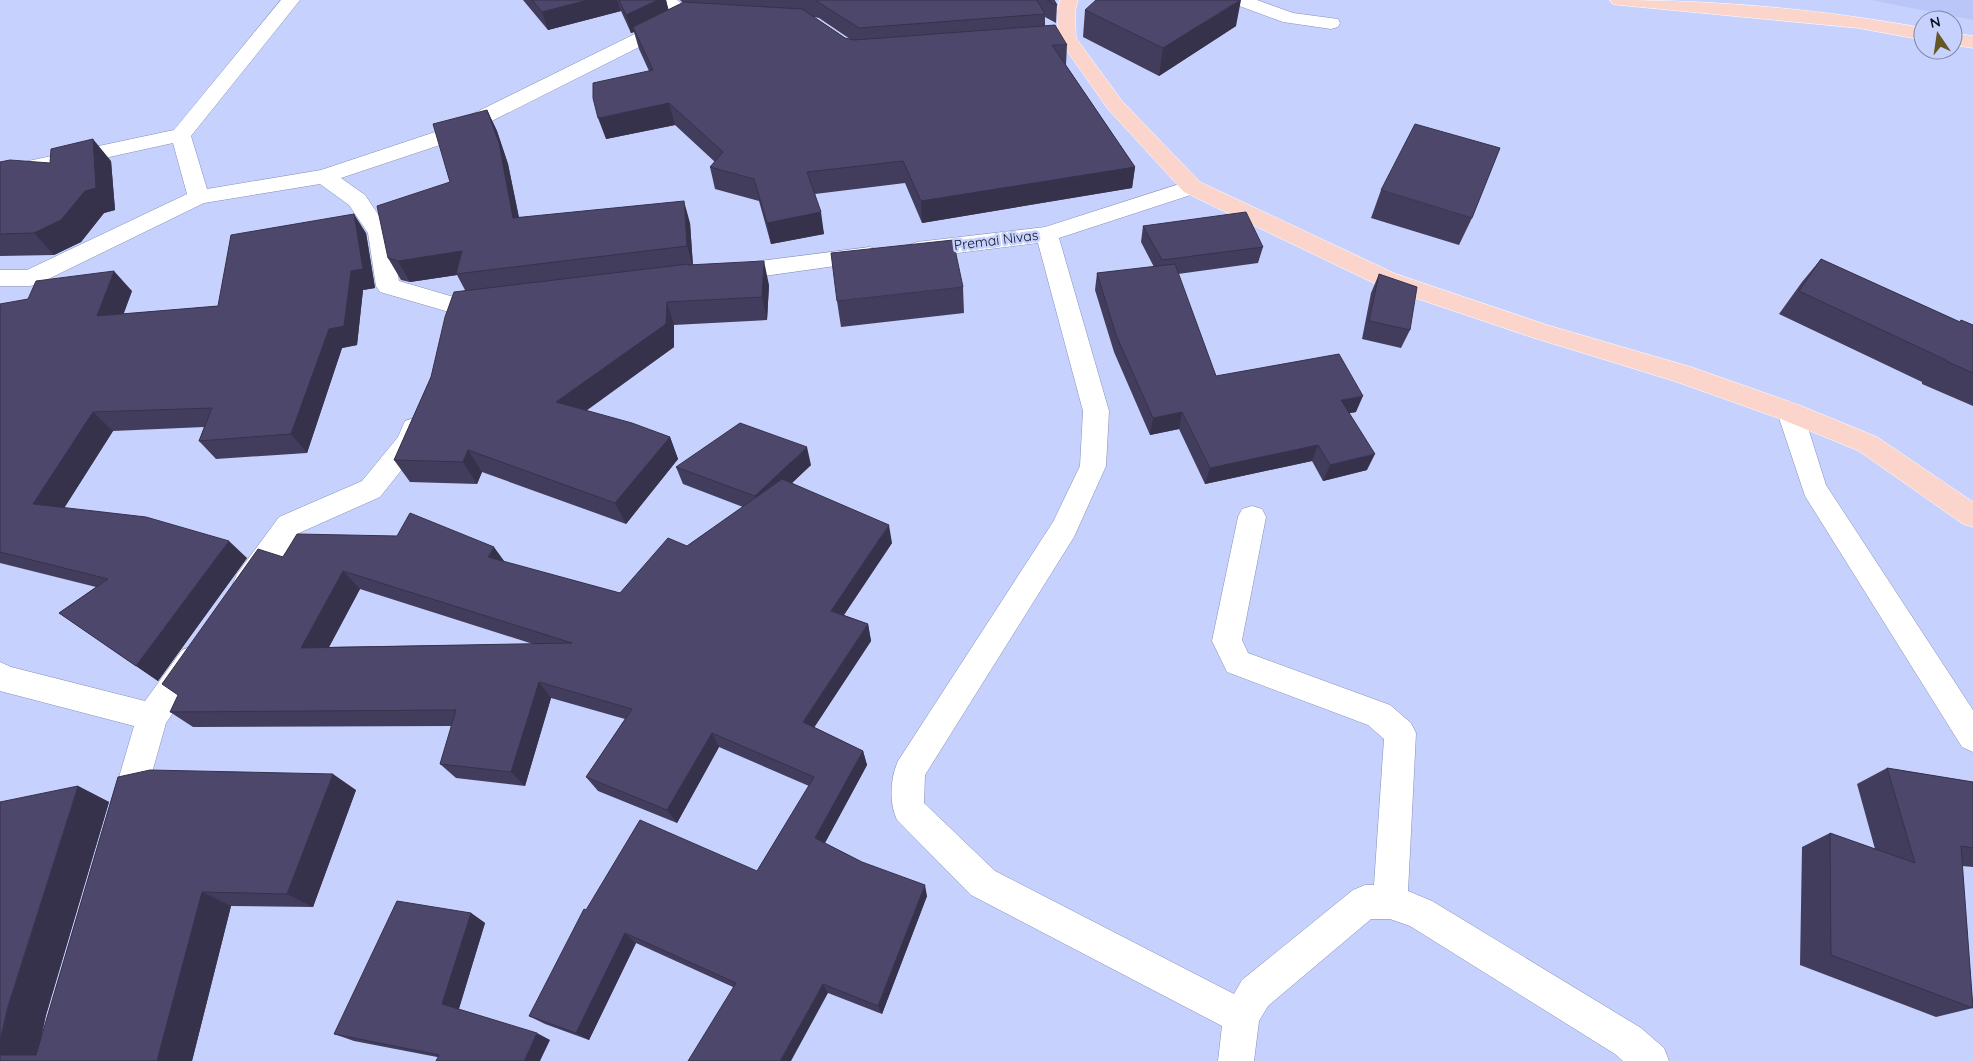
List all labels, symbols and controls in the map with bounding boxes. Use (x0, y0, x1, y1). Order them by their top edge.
north arrow (1913, 10, 1963, 60)
text: N (1928, 12, 1942, 32)
street label: Premai Nivas (953, 226, 1039, 254)

